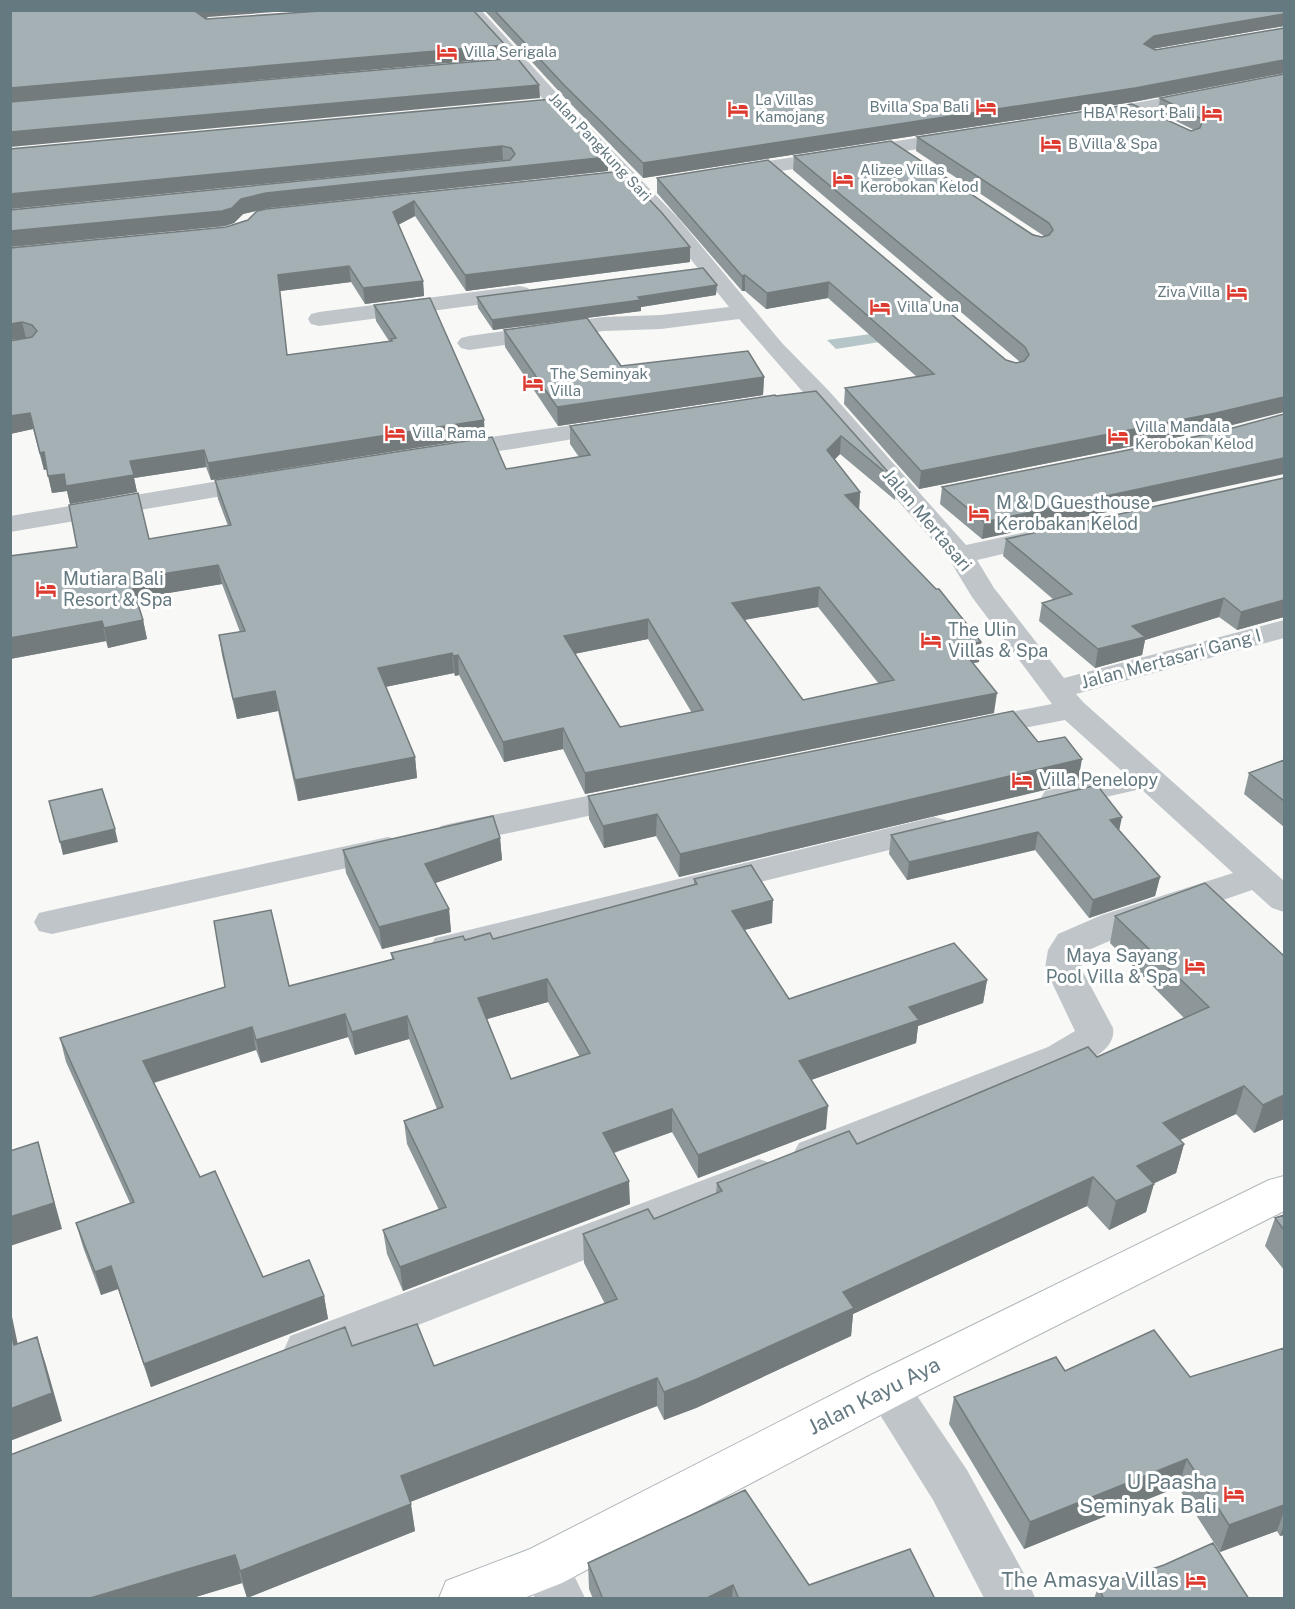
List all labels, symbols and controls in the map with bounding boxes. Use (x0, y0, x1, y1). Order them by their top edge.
hotel icon: Villa Serigala (435, 40, 459, 64)
place label: Villa Serigala (464, 43, 557, 60)
street label: Jalan Pangkung Sari (546, 89, 655, 204)
place label: La Villas Kamojang (755, 91, 825, 125)
hotel icon: Bvilla Spa Bali (974, 95, 998, 119)
hotel icon: La Villas Kamojang (726, 97, 750, 121)
place label: Bvilla Spa Bali (870, 98, 969, 115)
hotel icon: HBA Resort Bali (1200, 101, 1224, 125)
place label: HBA Resort Bali (1083, 104, 1195, 121)
hotel icon: B Villa & Spa (1039, 132, 1063, 156)
place label: B Villa & Spa (1068, 135, 1157, 152)
place label: Alizee Villas Kerobokan Kelod (860, 161, 979, 195)
hotel icon: Alizee Villas Kerobokan Kelod (831, 167, 855, 191)
hotel icon: Ziva Villa (1225, 280, 1249, 304)
place label: Ziva Villa (1157, 283, 1220, 300)
hotel icon: Villa Una (868, 295, 892, 319)
place label: Villa Una (897, 298, 959, 315)
place label: The Seminyak Villa (550, 365, 648, 399)
hotel icon: The Seminyak Villa (521, 371, 545, 395)
place label: Villa Mandala Kerobokan Kelod (1135, 418, 1254, 452)
hotel icon: Villa Rama (383, 421, 407, 445)
place label: Villa Rama (412, 424, 486, 441)
hotel icon: Villa Mandala Kerobokan Kelod (1106, 424, 1130, 448)
street label: Jalan Mertasari (878, 464, 976, 575)
place label: M & D Guesthouse Kerobakan Kelod (996, 492, 1150, 534)
hotel icon: M & D Guesthouse Kerobakan Kelod (967, 501, 991, 525)
place label: Mutiara Bali Resort & Spa (63, 568, 172, 610)
hotel icon: Mutiara Bali Resort & Spa (34, 577, 58, 601)
place label: The Ulin Villas & Spa (948, 619, 1048, 661)
street label: Jalan Mertasari Gang I (1078, 624, 1263, 693)
hotel icon: The Ulin Villas & Spa (919, 628, 943, 652)
hotel icon: Villa Penelopy (1010, 768, 1034, 792)
place label: Villa Penelopy (1039, 769, 1158, 790)
place label: Maya Sayang Pool Villa & Spa (1046, 945, 1178, 987)
hotel icon: Maya Sayang Pool Villa & Spa (1183, 954, 1207, 978)
street label: Jalan Kayu Aya (803, 1351, 944, 1440)
place label: U Paasha Seminyak Bali (1079, 1469, 1217, 1518)
hotel icon: U Paasha Seminyak Bali (1222, 1482, 1246, 1506)
place label: The Amasya Villas (1001, 1567, 1179, 1592)
hotel icon: The Amasya Villas (1184, 1568, 1208, 1592)

